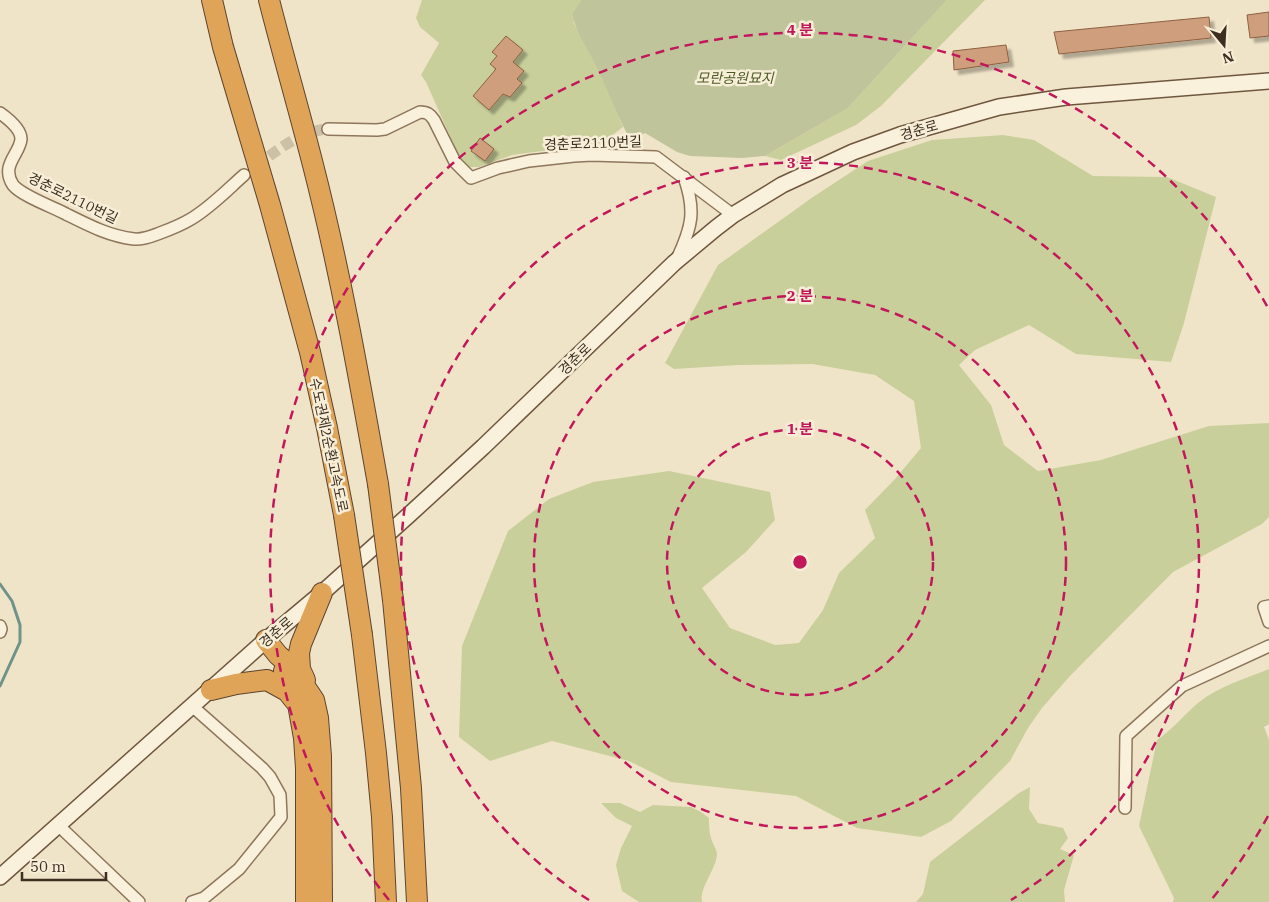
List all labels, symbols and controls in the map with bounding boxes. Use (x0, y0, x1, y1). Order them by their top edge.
text: 4 분 (787, 20, 813, 39)
north arrow (1199, 20, 1249, 70)
text: N (1220, 47, 1236, 68)
park label: 모란공원묘지 (696, 69, 775, 87)
street label: 경춘로 (898, 116, 940, 144)
street label: 경춘로2110번길 (544, 132, 642, 154)
text: 3 분 (787, 153, 813, 172)
street label: 경춘로2110번길 (25, 168, 121, 228)
text: 2 분 (787, 286, 813, 305)
street label: 경춘로 (555, 339, 595, 379)
street label: 수도권제2순환고속도로 (306, 376, 352, 514)
text: 1 분 (787, 419, 813, 438)
centre of rings (791, 553, 809, 571)
street label: 경춘로 (256, 612, 297, 651)
scale bar (22, 850, 106, 882)
text: 50 m (30, 857, 66, 876)

